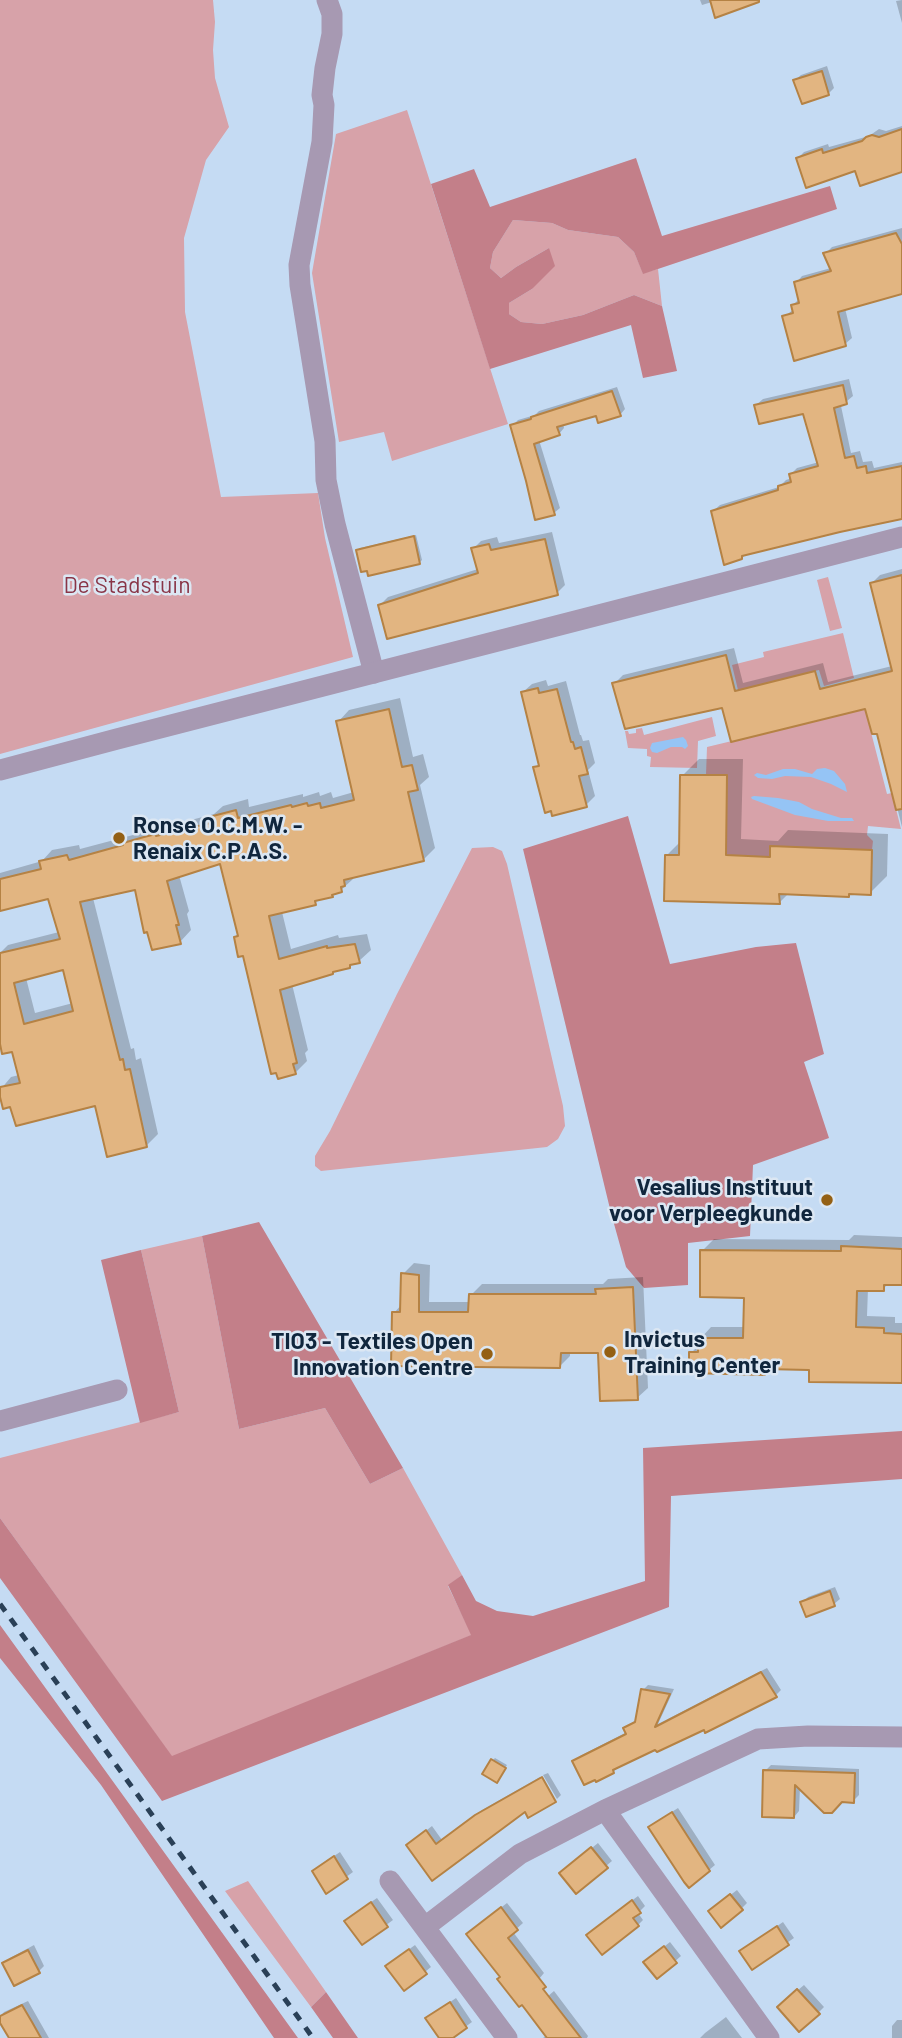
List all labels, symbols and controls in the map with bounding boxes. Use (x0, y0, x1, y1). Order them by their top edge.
park label: De Stadstuin (63, 571, 191, 599)
place label: Ronse O.C.M.W. - Renaix C.P.A.S. (133, 811, 302, 865)
marker: Ronse O.C.M.W. - Renaix C.P.A.S. (111, 830, 127, 846)
place label: Vesalius Instituut voor Verpleegkunde (609, 1173, 813, 1227)
marker: Vesalius Instituut voor Verpleegkunde (819, 1192, 835, 1208)
place label: Invictus Training Center (624, 1325, 780, 1379)
place label: TIO3 - Textiles Open Innovation Centre (271, 1327, 473, 1381)
marker: Invictus Training Center (602, 1344, 618, 1360)
marker: TIO3 - Textiles Open Innovation Centre (479, 1346, 495, 1362)

